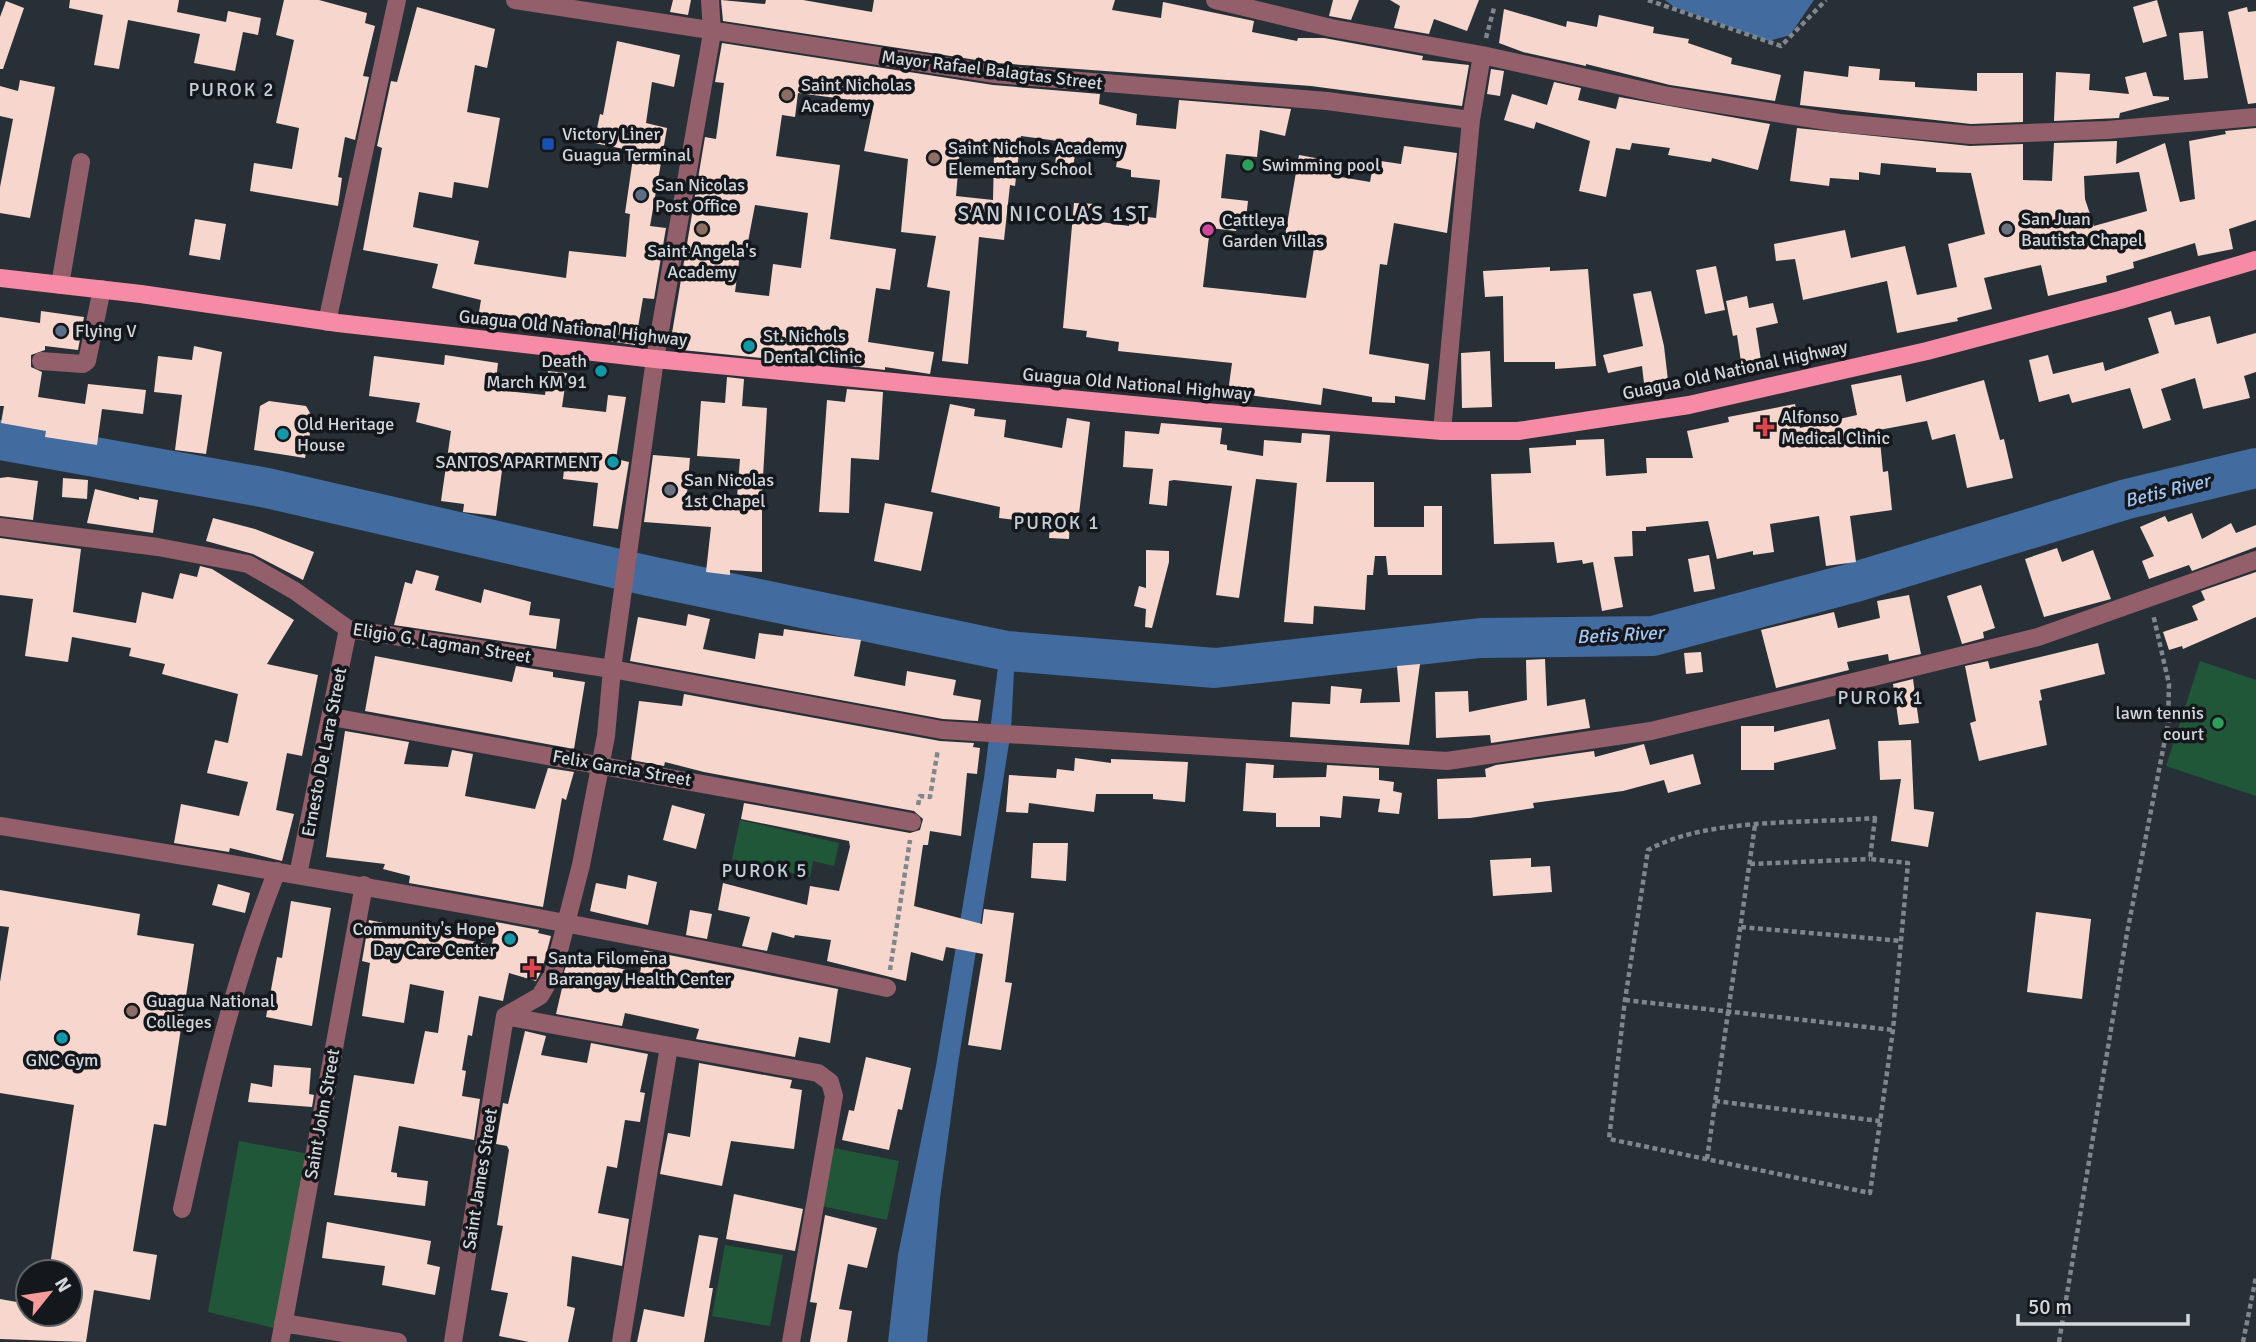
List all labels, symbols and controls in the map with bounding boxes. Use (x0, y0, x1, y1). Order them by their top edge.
street label: Mayor Rafael Balagtas Street (880, 46, 1104, 94)
place label: Saint Nicholas Academy (801, 74, 912, 117)
district label: PUROK 2 (189, 78, 275, 102)
marker: Saint Nicholas Academy (779, 87, 795, 103)
place label: Victory Liner Guagua Terminal (562, 123, 691, 166)
marker: Victory Liner Guagua Terminal (540, 136, 556, 152)
place label: Saint Nichols Academy Elementary School (948, 137, 1124, 180)
marker: Saint Nichols Academy Elementary School (926, 150, 942, 166)
place label: Swimming pool (1262, 154, 1380, 176)
marker: Swimming pool (1240, 157, 1256, 173)
place label: San Nicolas Post Office (655, 174, 745, 217)
marker: San Nicolas Post Office (633, 187, 649, 203)
district label: SAN NICOLAS 1ST (958, 201, 1150, 227)
place label: San Juan Bautista Chapel (2021, 208, 2143, 251)
place label: Cattleya Garden Villas (1222, 209, 1324, 252)
marker: Saint Angela's Academy (694, 221, 710, 237)
marker: San Juan Bautista Chapel (1999, 221, 2015, 237)
marker: Cattleya Garden Villas (1200, 222, 1216, 238)
place label: Saint Angela's Academy (647, 240, 757, 283)
street label: Guagua Old National Highway (458, 305, 689, 351)
place label: Flying V (75, 320, 137, 342)
marker: Flying V (53, 323, 69, 339)
place label: St. Nichols Dental Clinic (763, 325, 862, 368)
street label: Guagua Old National Highway (1620, 335, 1850, 405)
marker: St. Nichols Dental Clinic (741, 338, 757, 354)
place label: Death March KM 91 (486, 350, 587, 393)
marker: Death March KM 91 (593, 363, 609, 379)
street label: Guagua Old National Highway (1022, 363, 1253, 405)
place label: Alfonso Medical Clinic (1781, 406, 1890, 449)
place label: Old Heritage House (297, 413, 394, 456)
marker: Alfonso Medical Clinic (1755, 417, 1775, 437)
marker: Old Heritage House (275, 426, 291, 442)
place label: SANTOS APARTMENT (436, 451, 599, 473)
marker: SANTOS APARTMENT (605, 454, 621, 470)
water label: Betis River (2122, 468, 2215, 513)
place label: San Nicolas 1st Chapel (684, 469, 774, 512)
marker: San Nicolas 1st Chapel (662, 482, 678, 498)
district label: PUROK 1 (1014, 511, 1100, 535)
street label: Eligio G. Lagman Street (351, 618, 533, 668)
water label: Betis River (1576, 621, 1667, 649)
street label: Ernesto De Lara Street (297, 665, 351, 839)
district label: PUROK 1 (1838, 686, 1924, 710)
place label: lawn tennis court (2115, 702, 2204, 745)
marker: lawn tennis court (2210, 715, 2226, 731)
street label: Felix Garcia Street (551, 745, 693, 791)
district label: PUROK 5 (722, 859, 808, 883)
place label: Community's Hope Day Care Center (352, 918, 496, 961)
marker: Community's Hope Day Care Center (502, 931, 518, 947)
place label: Santa Filomena Barangay Health Center (548, 947, 731, 990)
marker: Santa Filomena Barangay Health Center (522, 958, 542, 978)
place label: Guagua National Colleges (146, 990, 275, 1033)
marker: Guagua National Colleges (124, 1003, 140, 1019)
marker: GNC Gym (54, 1030, 70, 1046)
street label: Saint John Street (300, 1047, 344, 1181)
place label: GNC Gym (26, 1049, 98, 1071)
street label: Saint James Street (458, 1107, 502, 1251)
north arrow (14, 1258, 84, 1328)
text: N (49, 1273, 77, 1297)
scale bar (2018, 1282, 2188, 1326)
text: 50 m (2028, 1294, 2072, 1320)

